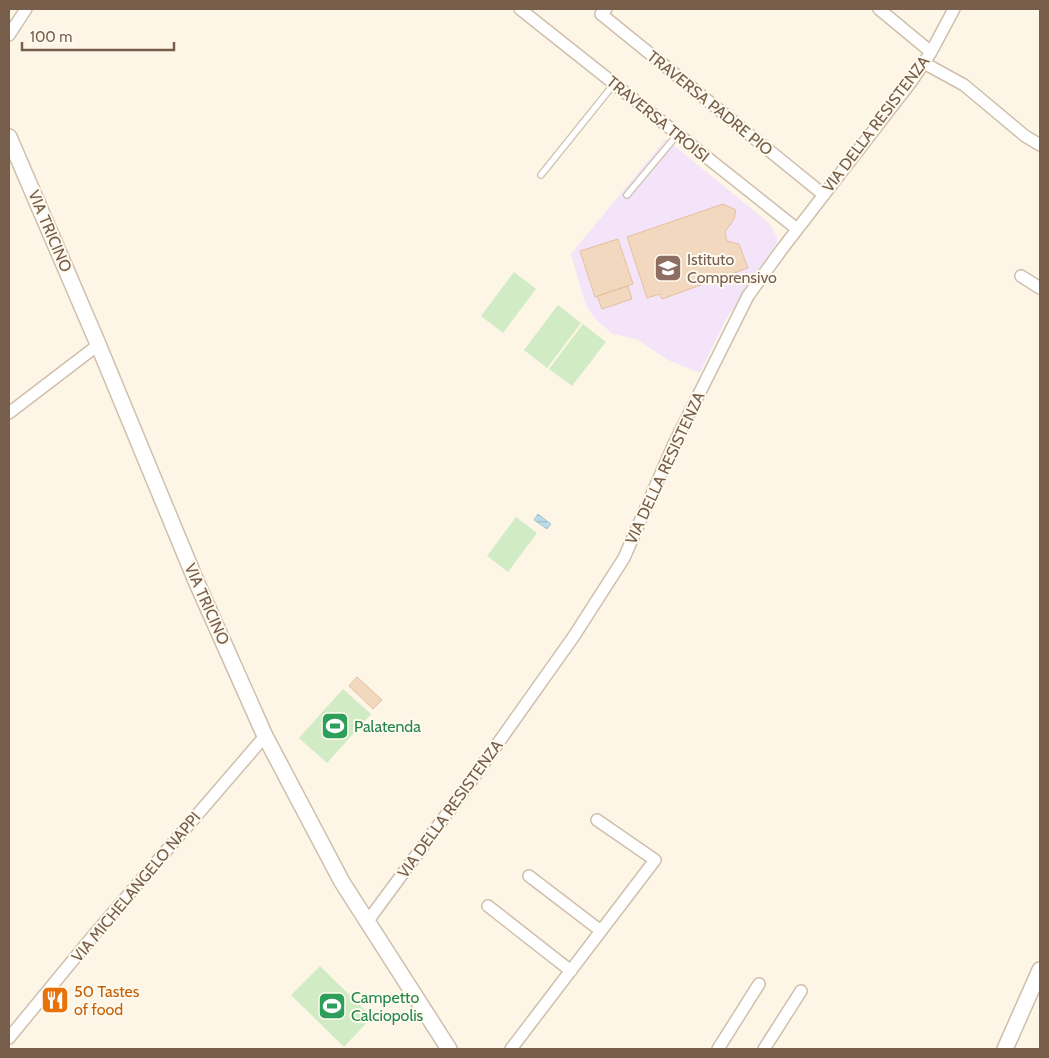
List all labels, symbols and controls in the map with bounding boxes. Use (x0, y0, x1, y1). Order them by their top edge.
scale bar (22, 20, 175, 52)
text: 100 m (30, 28, 72, 46)
street label: TRAVERSA PADRE PIO (643, 47, 777, 159)
street label: VIA DELLA RESISTENZA (819, 52, 934, 196)
street label: TRAVERSA TROISI (603, 72, 713, 166)
street label: VIA TRICINO (24, 187, 76, 275)
place label: Istituto Comprensivo (687, 250, 777, 287)
school or university icon: Istituto Comprensivo (653, 253, 683, 283)
street label: VIA DELLA RESISTENZA (621, 389, 709, 547)
street label: VIA TRICINO (181, 560, 233, 648)
sports icon: Palatenda (320, 711, 350, 741)
place label: Palatenda (354, 717, 421, 736)
street label: VIA DELLA RESISTENZA (394, 736, 507, 882)
street label: VIA MICHELANGELO NAPPI (68, 808, 204, 966)
place label: 50 Tastes of food (74, 982, 140, 1019)
restaurant icon: 50 Tastes of food (40, 985, 70, 1015)
place label: Campetto Calciopolis (351, 988, 424, 1025)
sports icon: Campetto Calciopolis (317, 991, 347, 1021)

